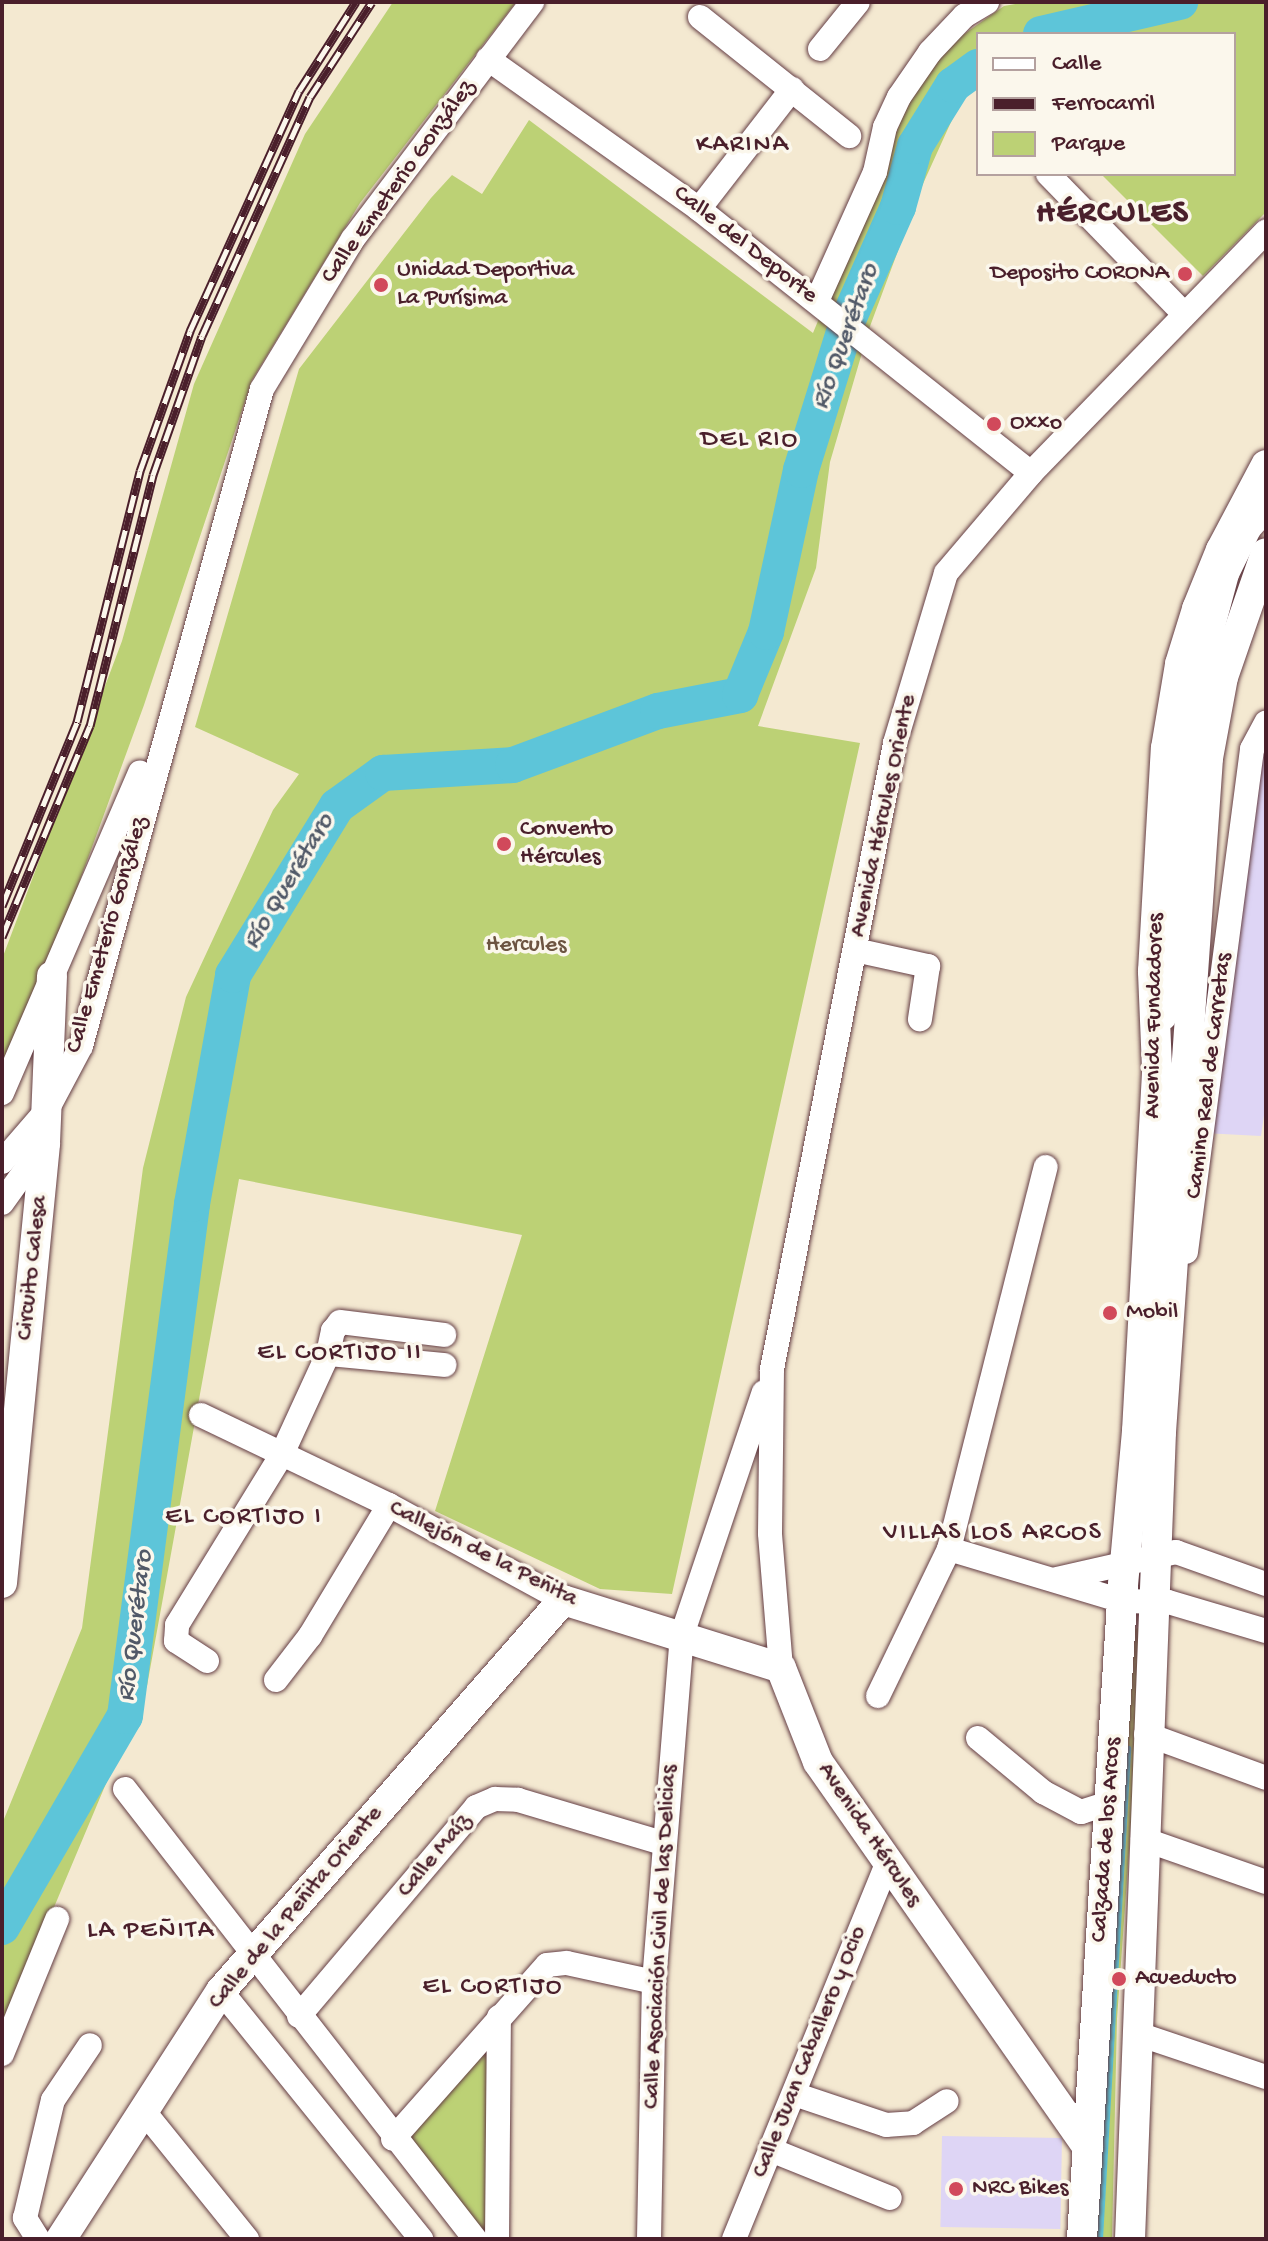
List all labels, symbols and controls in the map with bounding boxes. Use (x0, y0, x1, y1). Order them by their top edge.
legend (976, 32, 1236, 176)
text: Calle (1052, 50, 1101, 79)
street label: Calle Emeterio González (315, 75, 483, 289)
text: Ferrocarril (1052, 90, 1155, 119)
district label: KARINA (696, 130, 790, 162)
text: Parque (1052, 130, 1125, 159)
street label: Calle del Deporte (667, 180, 823, 310)
district label: HÉRCULES (1036, 195, 1190, 233)
place label: Unidad Deportiva La Purísima (397, 257, 574, 313)
water label: Río Querétaro (806, 260, 888, 414)
place label: Deposito CORONA (990, 260, 1169, 288)
marker: Deposito CORONA (1176, 265, 1194, 283)
marker: Unidad Deportiva La Purísima (372, 276, 390, 294)
place label: Oxxo (1010, 410, 1062, 438)
marker: Oxxo (985, 415, 1003, 433)
district label: DEL RIO (701, 425, 799, 457)
street label: Avenida Hércules Oriente (844, 692, 924, 940)
water label: Río Querétaro (237, 809, 343, 955)
street label: Calle Emeterio González (60, 813, 156, 1057)
place label: Convento Hércules (520, 816, 613, 872)
marker: Convento Hércules (495, 835, 513, 853)
street label: Avenida Fundadores (1139, 913, 1171, 1119)
park label: Hercules (486, 932, 566, 960)
street label: Camino Real de Carretas (1181, 952, 1239, 1200)
street label: Circuito Calesa (11, 1194, 55, 1342)
place label: Mobil (1126, 1299, 1178, 1327)
marker: Mobil (1101, 1304, 1119, 1322)
district label: EL CORTIJO II (257, 1338, 423, 1370)
street label: Callejón de la Peñita (384, 1494, 582, 1614)
district label: EL CORTIJO I (165, 1502, 323, 1534)
district label: VILLAS LOS ARCOS (883, 1518, 1103, 1550)
water label: Río Querétaro (112, 1548, 162, 1704)
street label: Calzada de los Arcos (1085, 1737, 1129, 1943)
street label: Avenida Hércules (810, 1758, 928, 1912)
street label: Calle Asociación Civil de las Delicias (638, 1764, 684, 2110)
street label: Calle de la Peñita Oriente (203, 1800, 389, 2016)
street label: Calle Maíz (392, 1808, 478, 1904)
district label: LA PEÑITA (87, 1916, 215, 1948)
street label: Calle Juan Caballero y Ocio (746, 1922, 874, 2182)
place label: Acueducto (1135, 1965, 1237, 1993)
marker: Acueducto (1110, 1970, 1128, 1988)
district label: EL CORTIJO (423, 1972, 563, 2004)
place label: NRC Bikes (972, 2175, 1068, 2203)
marker: NRC Bikes (947, 2180, 965, 2198)

